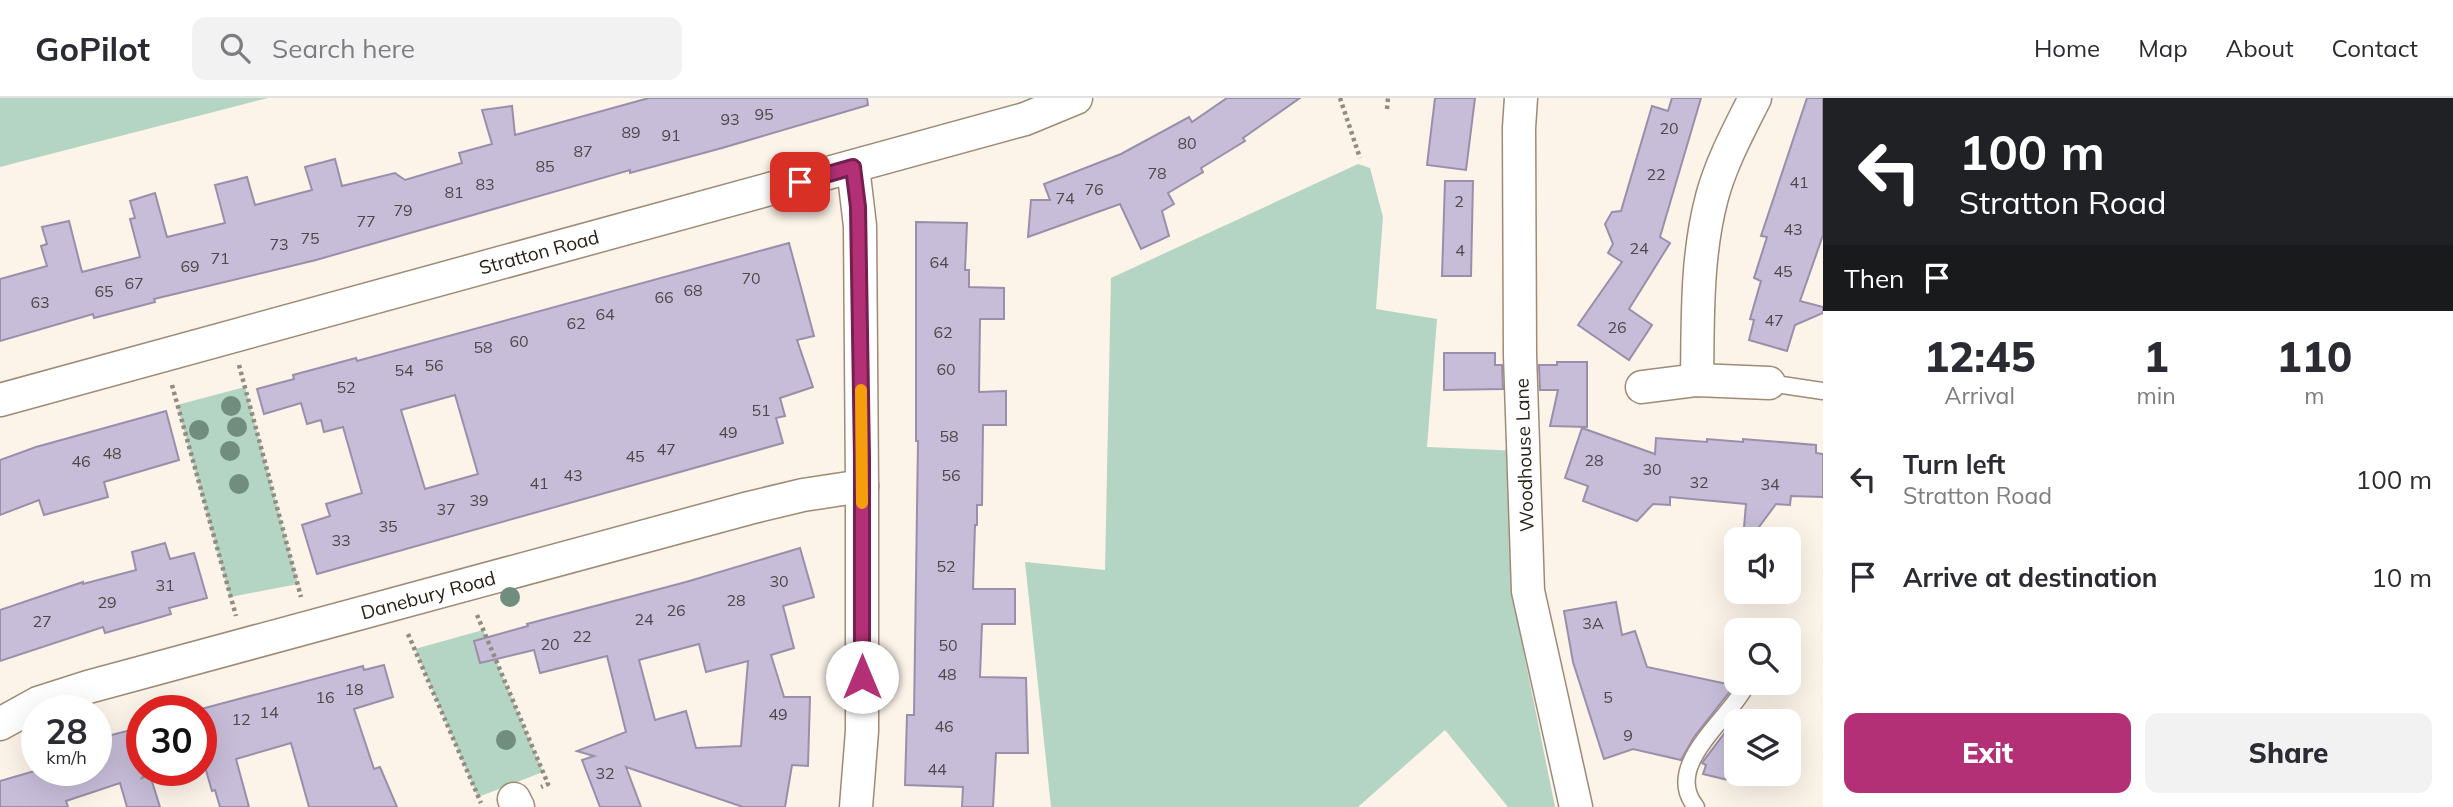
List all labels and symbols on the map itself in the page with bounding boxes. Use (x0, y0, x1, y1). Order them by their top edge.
house number: 95 (754, 104, 774, 124)
house number: 93 (720, 109, 740, 129)
house number: 20 (1659, 118, 1679, 138)
house number: 89 (621, 122, 641, 142)
house number: 91 (661, 125, 681, 145)
house number: 80 (1177, 133, 1197, 153)
house number: 87 (573, 141, 593, 161)
pin (770, 152, 830, 212)
house number: 85 (535, 156, 555, 176)
house number: 78 (1147, 163, 1167, 183)
house number: 22 (1646, 164, 1666, 184)
house number: 41 (1789, 172, 1809, 192)
house number: 83 (475, 174, 495, 194)
house number: 76 (1084, 179, 1104, 199)
house number: 81 (444, 182, 464, 202)
house number: 74 (1055, 188, 1075, 208)
house number: 2 (1454, 191, 1464, 211)
house number: 79 (393, 200, 413, 220)
house number: 77 (356, 211, 376, 231)
house number: 43 (1783, 219, 1803, 239)
street label: Stratton Road (476, 224, 602, 280)
house number: 75 (300, 228, 320, 248)
house number: 73 (269, 234, 289, 254)
house number: 24 (1629, 238, 1649, 258)
house number: 4 (1455, 240, 1465, 260)
house number: 71 (210, 248, 230, 268)
house number: 64 (929, 252, 949, 272)
house number: 69 (180, 256, 200, 276)
house number: 45 (1773, 261, 1793, 281)
house number: 70 (741, 268, 761, 288)
house number: 67 (124, 273, 144, 293)
house number: 68 (683, 280, 703, 300)
house number: 65 (94, 281, 114, 301)
house number: 66 (654, 287, 674, 307)
house number: 63 (30, 292, 50, 312)
house number: 64 (595, 304, 615, 324)
house number: 47 (1764, 310, 1784, 330)
house number: 62 (566, 313, 586, 333)
house number: 26 (1607, 317, 1627, 337)
house number: 62 (933, 322, 953, 342)
house number: 60 (509, 331, 529, 351)
house number: 58 (473, 337, 493, 357)
house number: 56 (424, 355, 444, 375)
house number: 60 (936, 359, 956, 379)
house number: 54 (394, 360, 414, 380)
house number: 52 (336, 377, 356, 397)
street label: Woodhouse Lane (1509, 378, 1539, 532)
house number: 51 (751, 400, 771, 420)
house number: 49 (718, 422, 738, 442)
house number: 58 (939, 426, 959, 446)
house number: 47 (656, 439, 676, 459)
house number: 48 (102, 443, 122, 463)
house number: 45 (625, 446, 645, 466)
house number: 28 (1584, 450, 1604, 470)
house number: 46 (71, 451, 91, 471)
house number: 30 (1642, 459, 1662, 479)
house number: 43 (563, 465, 583, 485)
house number: 56 (941, 465, 961, 485)
house number: 32 (1689, 472, 1709, 492)
house number: 41 (529, 473, 549, 493)
house number: 34 (1760, 474, 1780, 494)
house number: 39 (469, 490, 489, 510)
house number: 37 (436, 499, 456, 519)
house number: 35 (378, 516, 398, 536)
house number: 33 (331, 530, 351, 550)
house number: 52 (936, 556, 956, 576)
street label: Danebury Road (358, 565, 498, 625)
house number: 30 (769, 571, 789, 591)
house number: 31 (155, 575, 175, 595)
house number: 28 (726, 590, 746, 610)
house number: 29 (97, 592, 117, 612)
house number: 26 (666, 600, 686, 620)
house number: 24 (634, 609, 654, 629)
house number: 27 (32, 611, 52, 631)
house number: 3A (1582, 613, 1604, 633)
house number: 22 (572, 626, 592, 646)
house number: 20 (540, 634, 560, 654)
house number: 50 (938, 635, 958, 655)
position arrow (825, 640, 899, 714)
house number: 48 (937, 664, 957, 684)
house number: 18 (344, 679, 364, 699)
house number: 16 (315, 687, 335, 707)
house number: 5 (1603, 687, 1613, 707)
speed limit sign: 30 (126, 695, 217, 786)
house number: 14 (259, 702, 279, 722)
house number: 49 (768, 704, 788, 724)
house number: 12 (231, 709, 251, 729)
house number: 46 (934, 716, 954, 736)
house number: 9 (1623, 725, 1633, 745)
house number: 44 (927, 759, 947, 779)
house number: 32 (595, 763, 615, 783)

